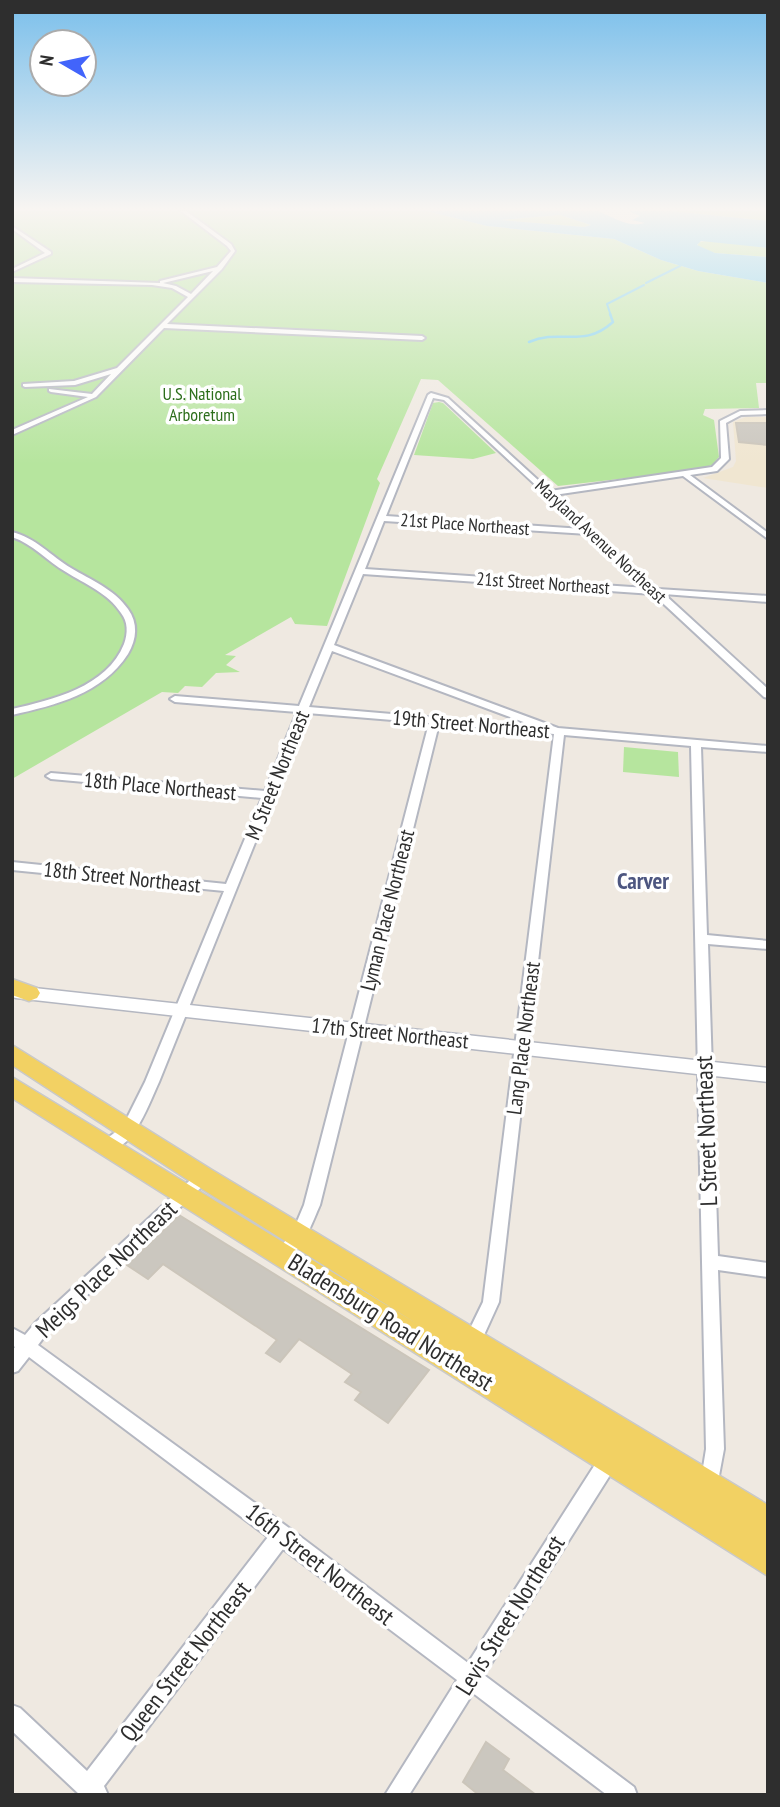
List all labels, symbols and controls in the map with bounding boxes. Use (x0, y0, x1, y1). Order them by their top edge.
north arrow (28, 28, 98, 98)
text: N (34, 53, 59, 67)
park label: U.S. National Arboretum (163, 382, 242, 426)
street label: Maryland Avenue Northeast (530, 474, 672, 608)
street label: 21st Place Northeast (400, 508, 530, 540)
street label: 21st Street Northeast (476, 567, 610, 599)
street label: 19th Street Northeast (391, 704, 551, 744)
street label: M Street Northeast (239, 706, 315, 844)
street label: 18th Place Northeast (83, 766, 238, 806)
street label: Lyman Place Northeast (354, 826, 420, 993)
street label: 18th Street Northeast (42, 855, 202, 899)
district label: Carver (617, 866, 669, 895)
street label: Lang Place Northeast (500, 960, 546, 1116)
street label: 17th Street Northeast (310, 1011, 470, 1055)
street label: L Street Northeast (688, 1055, 724, 1207)
street label: Meigs Place Northeast (29, 1193, 184, 1344)
street label: Bladensburg Road Northeast (283, 1246, 500, 1398)
street label: 16th Street Northeast (239, 1496, 401, 1632)
street label: Levis Street Northeast (448, 1529, 572, 1701)
street label: Queen Street Northeast (113, 1574, 258, 1748)

